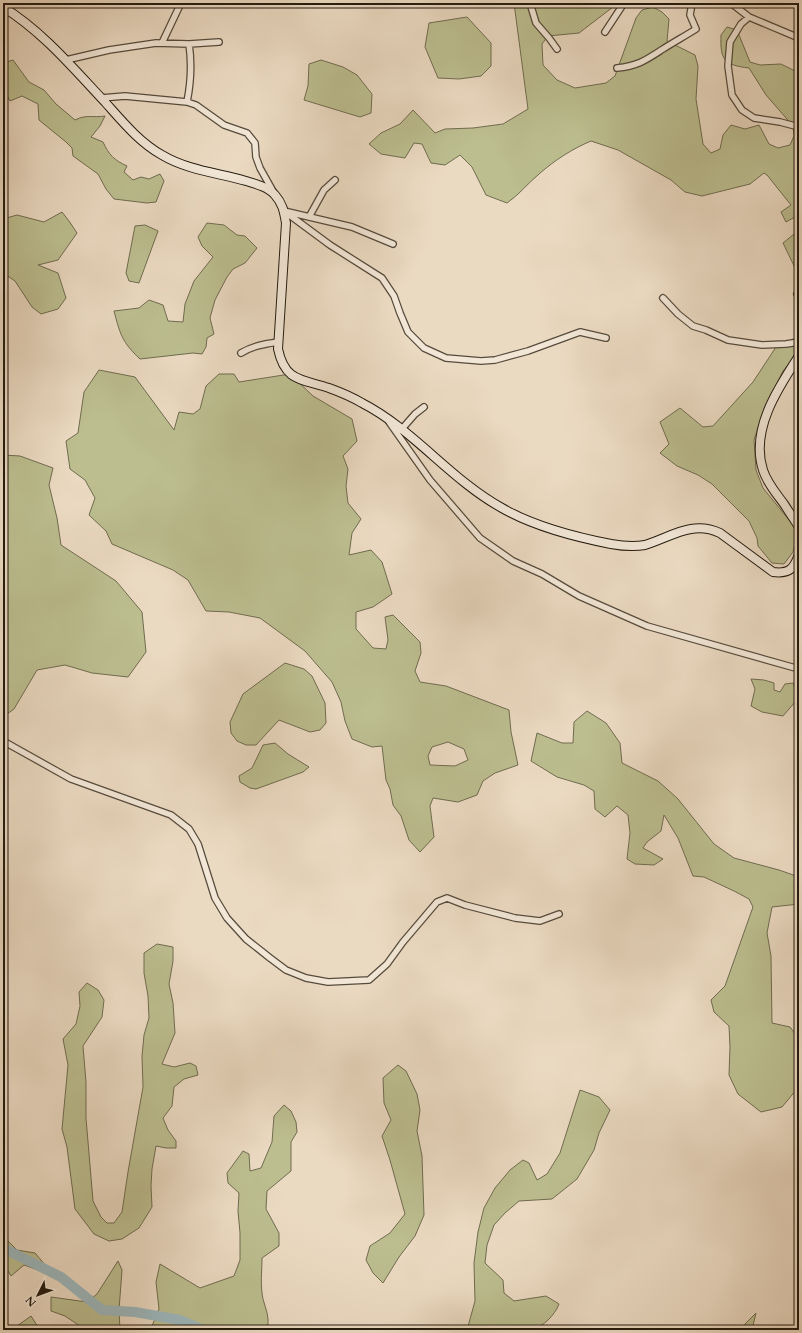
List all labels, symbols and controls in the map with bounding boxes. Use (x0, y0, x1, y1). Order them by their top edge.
north arrow (18, 1275, 58, 1315)
text: N (22, 1292, 40, 1310)

